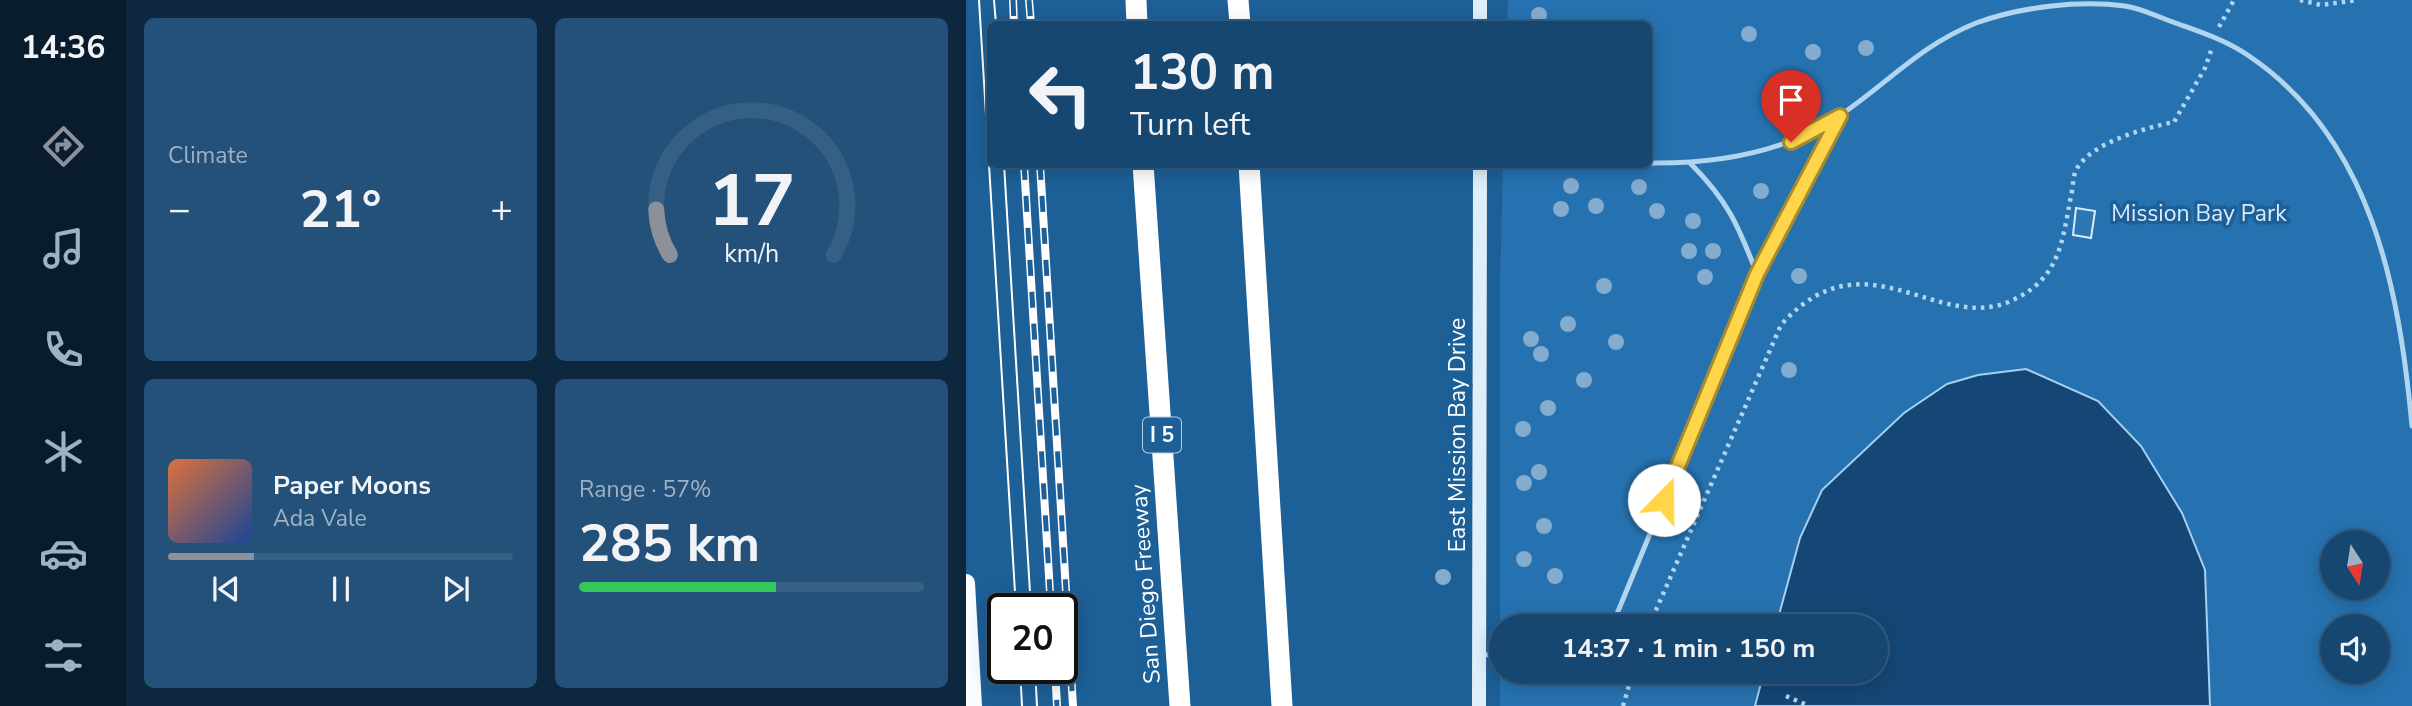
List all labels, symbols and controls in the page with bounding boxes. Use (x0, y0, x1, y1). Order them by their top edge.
text: 14:36 (21, 26, 105, 69)
text: 130 m (1130, 39, 1274, 106)
icon: left (1015, 49, 1106, 140)
pin (1761, 70, 1821, 142)
icon: arrive (1772, 81, 1810, 119)
text: Turn left (1130, 103, 1250, 146)
icon: directions (39, 122, 88, 171)
text: Climate (168, 140, 248, 171)
text: 17 (708, 152, 795, 252)
text: 21° (299, 174, 382, 245)
text: − (168, 184, 191, 235)
text: + (490, 184, 513, 235)
park label: Mission Bay Park (2111, 198, 2287, 229)
icon: music (39, 224, 88, 273)
text: km/h (724, 237, 779, 271)
street label: East Mission Bay Drive (1442, 318, 1473, 552)
icon: phone (39, 325, 88, 374)
road number: I 5 (1143, 418, 1181, 452)
icon: climate (39, 427, 88, 476)
position arrow (1627, 463, 1701, 537)
text: Paper Moons (273, 468, 431, 503)
text: Range · 57% (579, 474, 711, 505)
street label: San Diego Freeway (1123, 483, 1168, 685)
text: Ada Vale (273, 503, 367, 534)
text: 285 km (579, 508, 760, 579)
icon: car (39, 529, 88, 578)
north arrow (2320, 530, 2390, 600)
map controls (2320, 530, 2390, 684)
icon: previous (207, 570, 245, 608)
icon: pause (322, 570, 360, 608)
icon: next (437, 570, 475, 608)
speed limit sign: 20 (987, 593, 1078, 684)
button: sound (2320, 614, 2390, 684)
icon: filters (39, 631, 88, 680)
text: 14:37 · 1 min · 150 m (1562, 631, 1815, 666)

